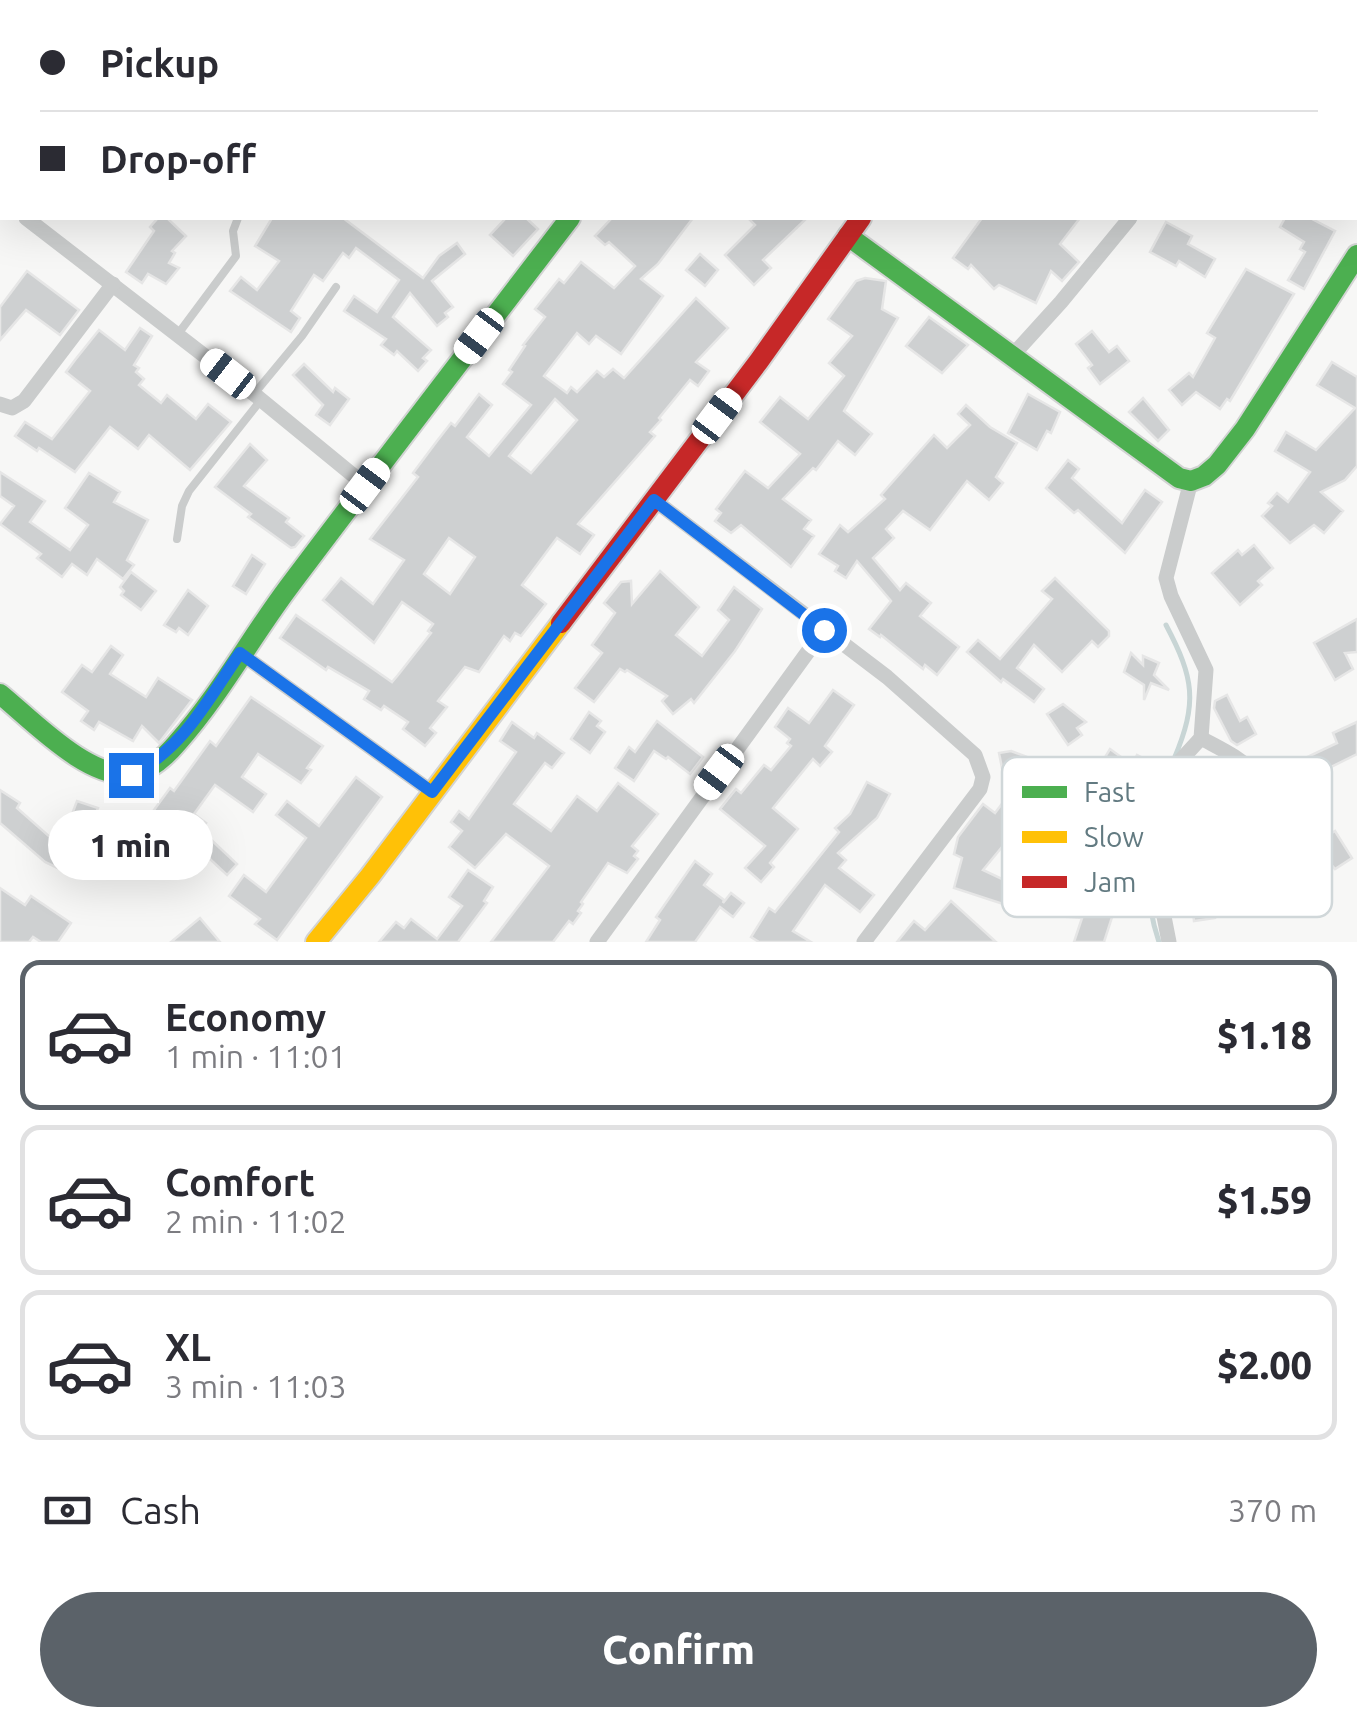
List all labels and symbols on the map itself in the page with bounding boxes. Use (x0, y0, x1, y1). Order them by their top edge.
car (449, 303, 509, 369)
car (195, 344, 261, 404)
car (687, 383, 747, 449)
car (335, 453, 395, 519)
route start (802, 608, 847, 653)
car (689, 739, 749, 805)
route end (109, 753, 154, 798)
legend (1002, 757, 1332, 917)
text: Fast (1084, 776, 1135, 807)
callout: 1 min (48, 810, 214, 880)
text: Slow (1084, 821, 1144, 852)
text: Jam (1084, 866, 1136, 897)

